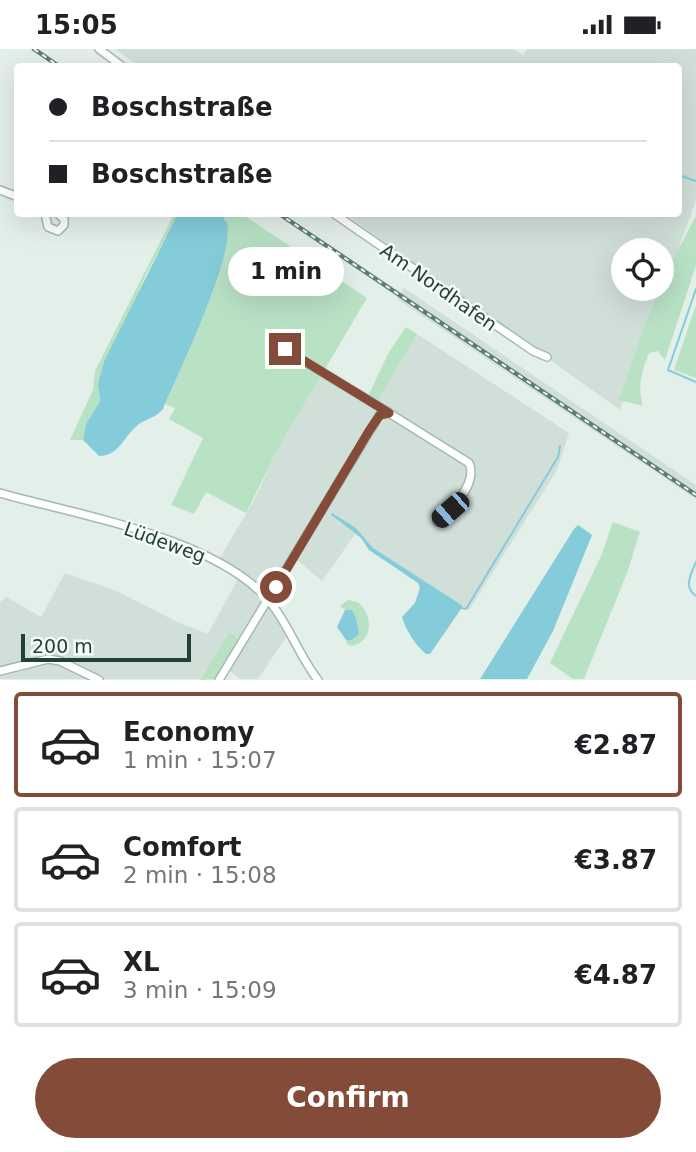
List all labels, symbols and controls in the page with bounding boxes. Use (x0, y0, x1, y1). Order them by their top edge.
text: 15:05 (35, 10, 118, 40)
text: Boschstraße (91, 92, 273, 122)
text: Boschstraße (91, 159, 273, 189)
map controls (611, 238, 674, 301)
button: locate (611, 238, 674, 301)
street label: Am Nordhafen (377, 239, 501, 335)
callout: 1 min (227, 247, 343, 296)
text: 1 min (250, 258, 322, 284)
route end (269, 333, 301, 365)
car (428, 488, 473, 532)
street label: Lüdeweg (121, 517, 209, 567)
route start (260, 571, 292, 603)
scale bar (21, 631, 191, 662)
text: 200 m (32, 635, 93, 657)
icon: car (39, 713, 102, 776)
text: Economy (123, 717, 254, 747)
text: €2.87 (575, 730, 657, 760)
text: 1 min · 15:07 (123, 747, 277, 773)
icon: car (39, 828, 102, 891)
text: Comfort (123, 832, 241, 862)
text: €3.87 (575, 845, 657, 875)
text: 2 min · 15:08 (123, 862, 277, 888)
icon: car (39, 943, 102, 1006)
text: XL (123, 947, 160, 977)
text: €4.87 (575, 960, 657, 990)
text: 3 min · 15:09 (123, 977, 277, 1003)
button: Confirm (35, 1058, 661, 1138)

